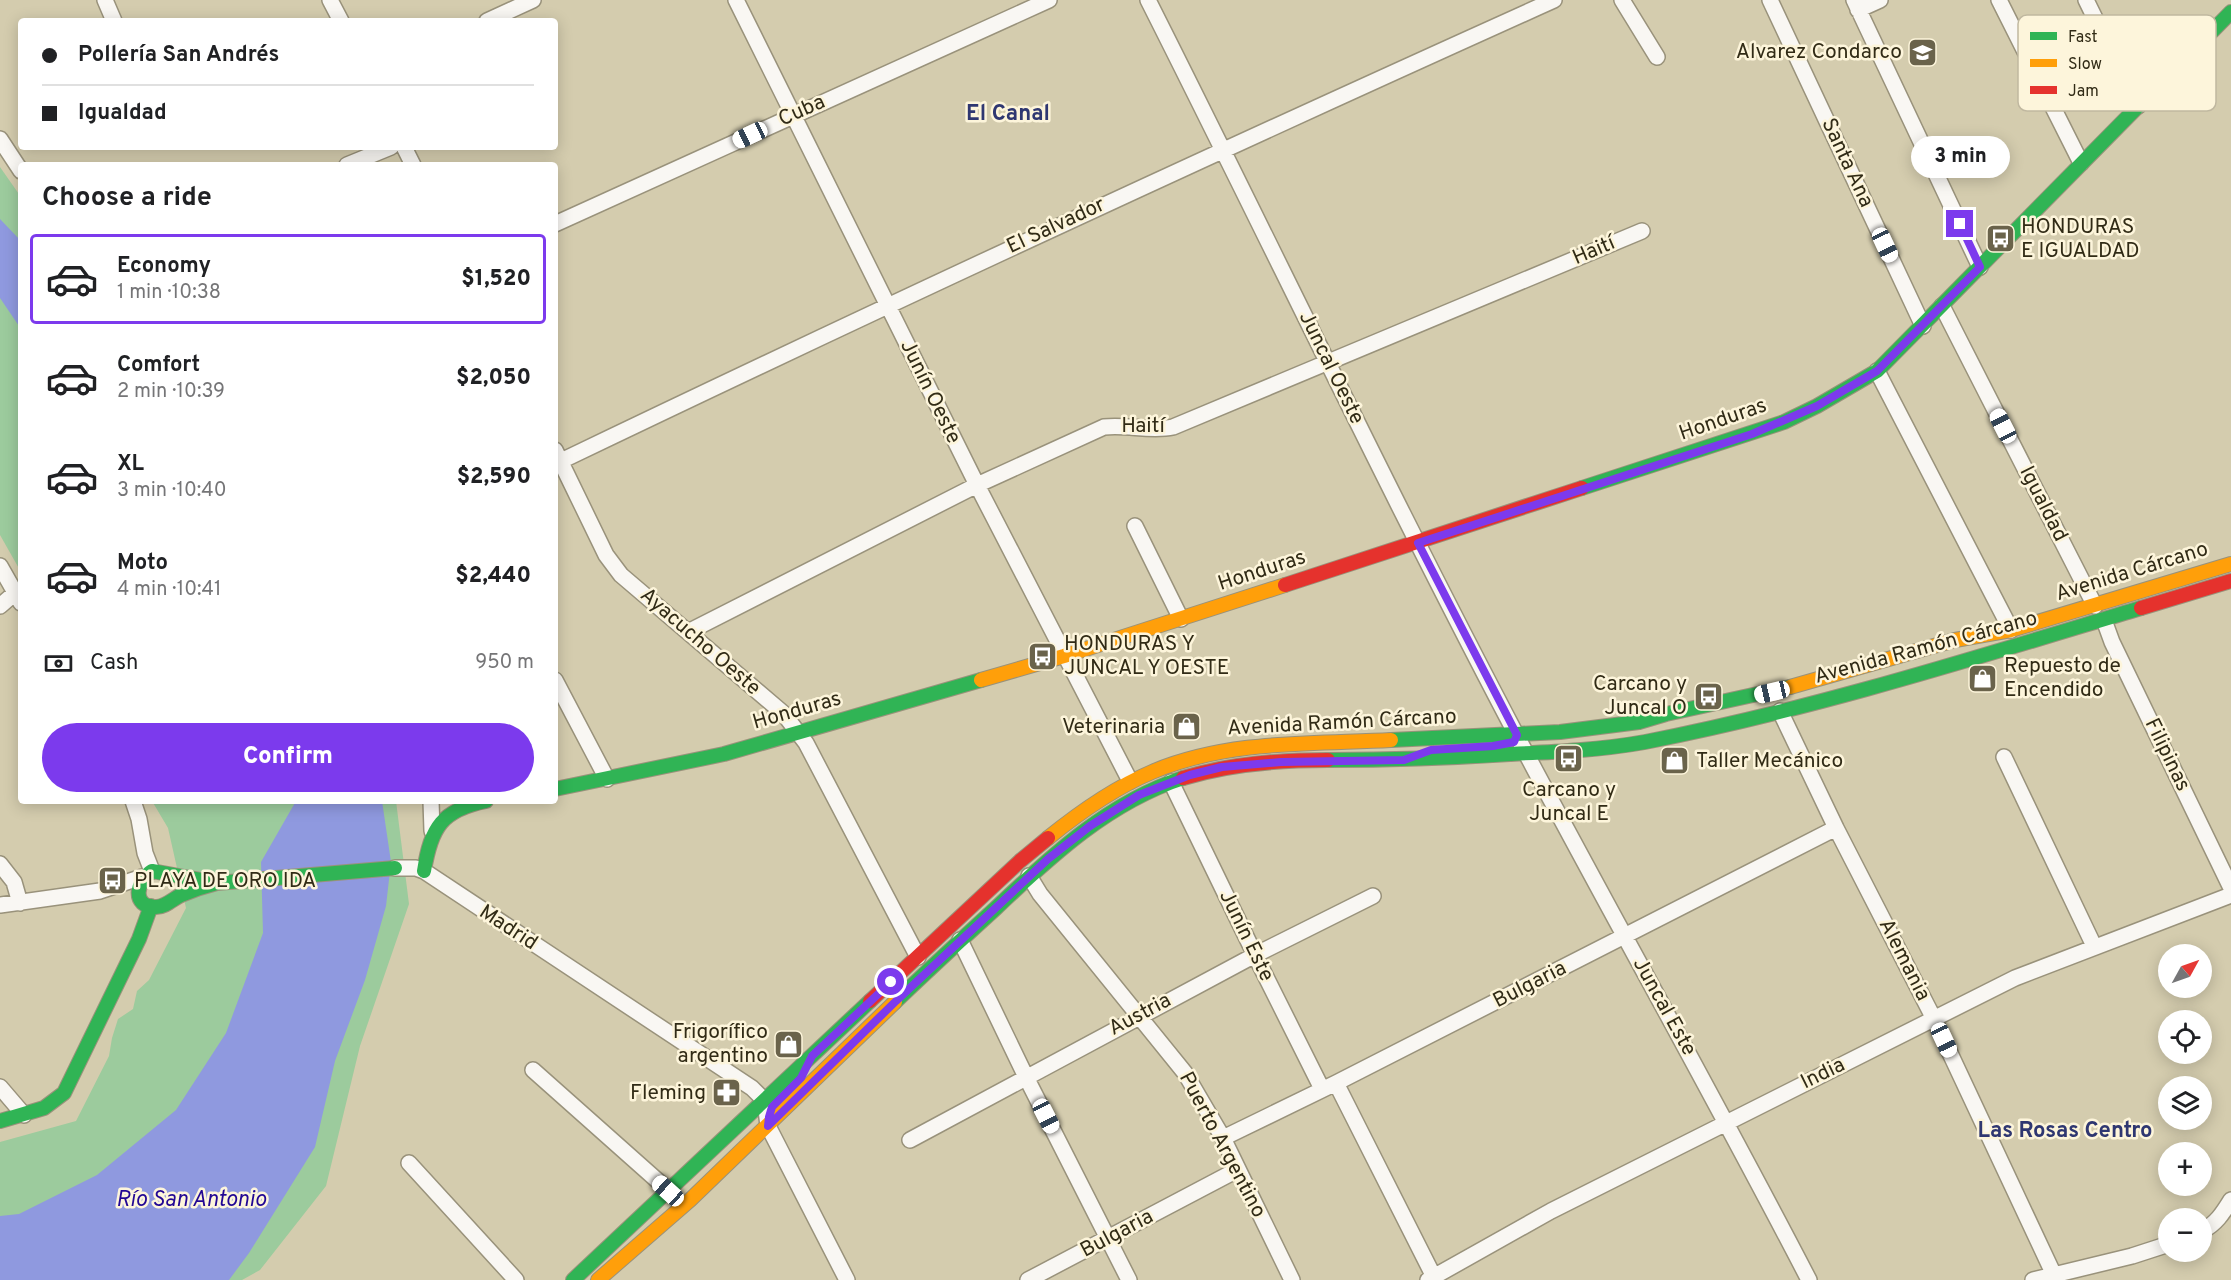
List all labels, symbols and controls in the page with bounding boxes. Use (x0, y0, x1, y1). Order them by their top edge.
legend (2018, 15, 2216, 111)
text: Fast (2068, 28, 2098, 48)
school or university icon: Alvarez Condarco (1907, 36, 1939, 68)
place label: Alvarez Condarco (1736, 39, 1902, 66)
text: Pollería San Andrés (78, 42, 279, 69)
text: Slow (2068, 55, 2102, 75)
text: Jam (2068, 82, 2099, 102)
street label: Cuba (774, 89, 830, 133)
text: Igualdad (78, 100, 167, 127)
district label: El Canal (966, 101, 1050, 128)
street label: Santa Ana (1815, 114, 1879, 212)
car (730, 119, 770, 151)
callout: 3 min (1910, 137, 2010, 179)
text: 3 min (1934, 144, 1987, 170)
text: Choose a ride (42, 181, 212, 215)
street label: El Salvador (1003, 191, 1109, 261)
route end (1946, 210, 1973, 237)
place label: HONDURAS E IGUALDAD (2021, 214, 2140, 265)
bus stop icon: HONDURAS E IGUALDAD (1984, 223, 2016, 255)
car (1869, 225, 1901, 265)
street label: Haití (1569, 229, 1621, 272)
icon: car (45, 252, 99, 306)
text: Economy (117, 253, 211, 280)
text: $1,520 (461, 266, 531, 293)
text: 1 min · 10:38 (117, 280, 221, 306)
street label: Juncal Oeste (1292, 307, 1370, 429)
street label: Junín Oeste (893, 336, 967, 448)
icon: car (45, 351, 99, 405)
text: Comfort (117, 352, 200, 379)
text: $2,050 (456, 365, 531, 392)
text: 2 min · 10:39 (117, 379, 225, 405)
street label: Honduras (1676, 392, 1770, 448)
car (1987, 406, 2019, 446)
street label: Haití (1121, 413, 1167, 440)
icon: car (45, 450, 99, 504)
text: XL (117, 451, 144, 478)
street label: Igualdad (2013, 462, 2073, 546)
text: $2,590 (457, 464, 531, 491)
text: 3 min · 10:40 (117, 478, 226, 504)
street label: Avenida Cárcano (2052, 536, 2212, 608)
street label: Honduras (1215, 544, 1309, 598)
icon: car (45, 549, 99, 603)
text: Moto (117, 550, 168, 577)
text: $2,440 (455, 563, 531, 590)
text: 4 min · 10:41 (117, 577, 221, 603)
street label: Ayacucho Oeste (634, 582, 766, 702)
street label: Avenida Ramón Cárcano (1812, 605, 2040, 691)
place label: HONDURAS Y JUNCAL Y OESTE (1064, 631, 1229, 682)
bus stop icon: HONDURAS Y JUNCAL Y OESTE (1027, 640, 1059, 672)
icon: cash (42, 647, 75, 680)
text: Cash (90, 650, 139, 677)
text: 950 m (475, 650, 534, 676)
place label: Repuesto de Encendido (2004, 653, 2121, 704)
shop icon: Repuesto de Encendido (1967, 662, 1999, 694)
place label: Carcano y Juncal O (1593, 671, 1687, 722)
car (1752, 679, 1792, 705)
bus stop icon: Carcano y Juncal O (1692, 680, 1724, 712)
street label: Honduras (750, 685, 844, 737)
street label: Avenida Ramón Cárcano (1227, 704, 1457, 742)
shop icon: Veterinaria (1170, 711, 1202, 743)
place label: Veterinaria (1062, 714, 1165, 741)
street label: Filipinas (2138, 714, 2196, 796)
button: Confirm (42, 723, 534, 792)
bus stop icon: Carcano y Juncal E (1553, 743, 1585, 775)
shop icon: Taller Mecánico (1659, 745, 1691, 777)
place label: Taller Mecánico (1696, 748, 1843, 775)
place label: Carcano y Juncal E (1522, 777, 1616, 828)
bus stop icon: PLAYA DE ORO IDA (97, 865, 129, 897)
place label: PLAYA DE ORO IDA (134, 868, 316, 895)
street label: Junín Este (1212, 886, 1280, 986)
street label: Madrid (474, 899, 542, 957)
street label: Alemania (1872, 914, 1936, 1006)
north arrow (2158, 944, 2212, 998)
map controls (2158, 944, 2212, 1262)
street label: Juncal Este (1626, 953, 1702, 1061)
street label: Bulgaria (1489, 955, 1571, 1015)
route start (877, 968, 904, 995)
street label: Austria (1104, 987, 1176, 1043)
button: locate (2158, 1010, 2212, 1064)
place label: Frigorífico argentino (673, 1019, 768, 1070)
car (1928, 1020, 1960, 1060)
shop icon: Frigorífico argentino (773, 1028, 805, 1060)
street label: India (1796, 1052, 1850, 1096)
street label: Puerto Argentino (1172, 1067, 1272, 1223)
button: layers (2158, 1076, 2212, 1130)
pharmacy icon: Fleming (711, 1077, 743, 1109)
place label: Fleming (630, 1080, 706, 1107)
car (1030, 1096, 1062, 1136)
district label: Las Rosas Centro (1978, 1118, 2152, 1145)
button: + (2158, 1142, 2212, 1196)
car (649, 1172, 687, 1210)
water label: Río San Antonio (116, 1187, 266, 1214)
street label: Bulgaria (1076, 1204, 1158, 1264)
button: − (2158, 1208, 2212, 1262)

